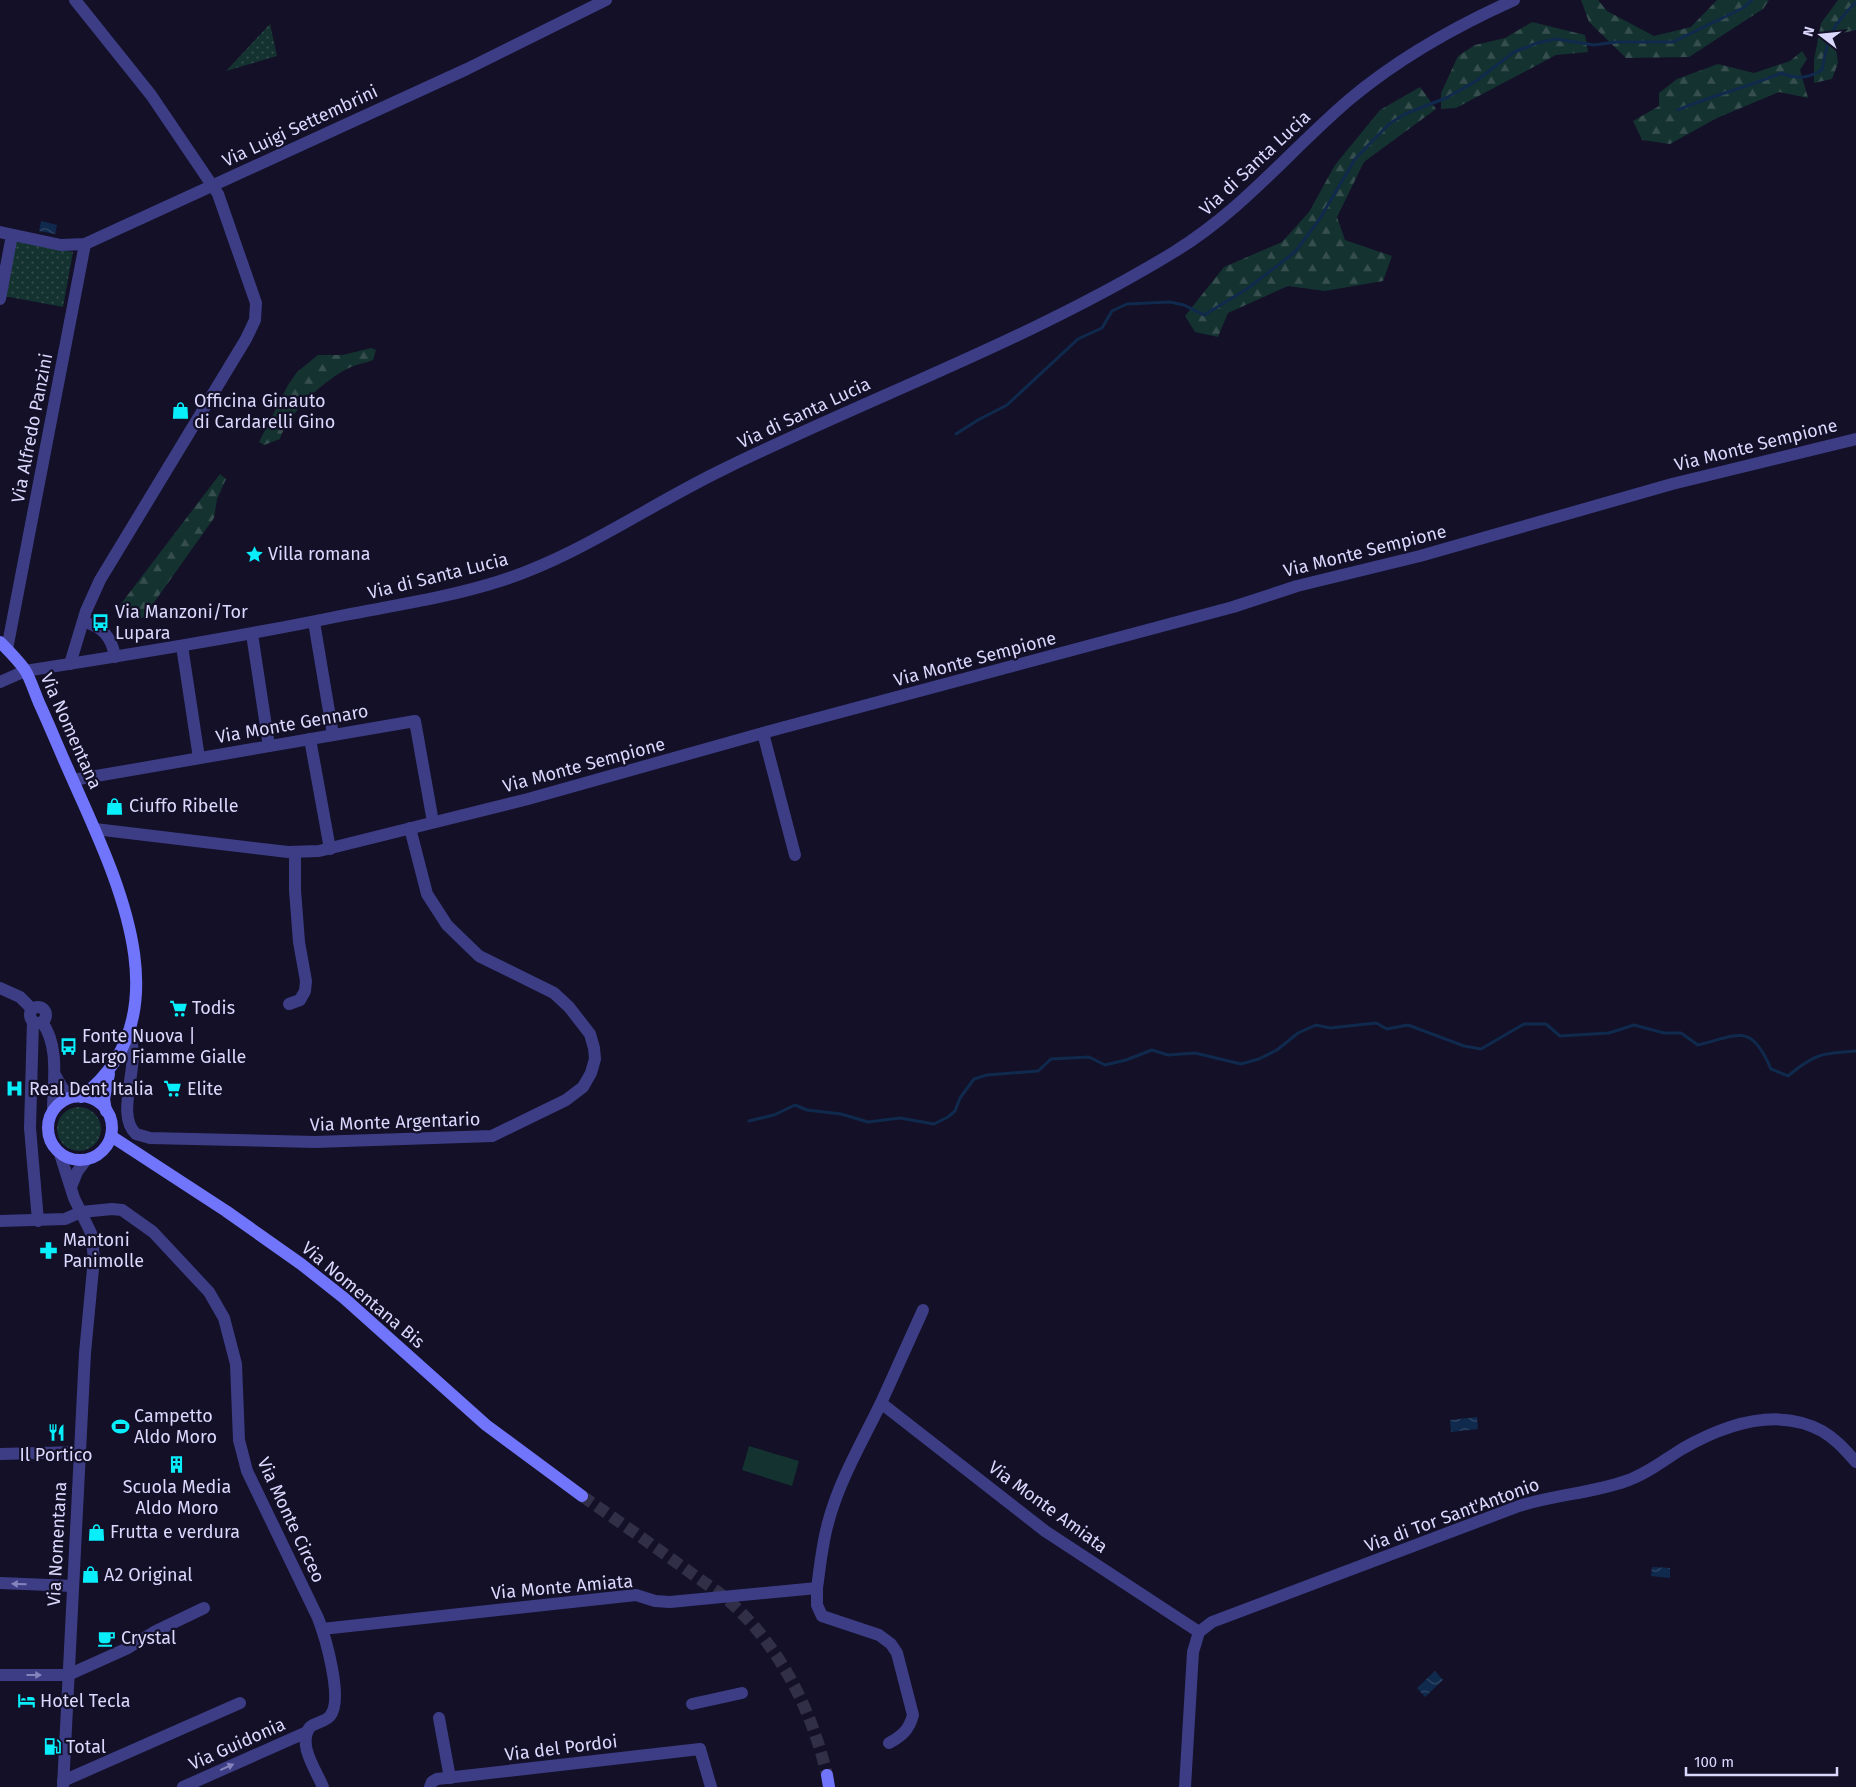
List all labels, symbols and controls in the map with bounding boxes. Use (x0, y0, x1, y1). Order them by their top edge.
north arrow (1796, 10, 1846, 60)
text: N (1800, 25, 1818, 38)
street label: Via Luigi Settembrini (219, 80, 381, 172)
street label: Via di Santa Lucia (1195, 106, 1315, 220)
street label: Via Alfredo Panzini (7, 351, 57, 505)
street label: Via di Santa Lucia (734, 373, 874, 453)
place label: Officina Ginauto di Cardarelli Gino (194, 390, 335, 433)
shop icon: Officina Ginauto di Cardarelli Gino (170, 401, 190, 421)
street label: Via Monte Sempione (1672, 414, 1840, 476)
street label: Via Monte Sempione (1281, 520, 1449, 582)
place label: Villa romana (268, 543, 371, 565)
place icon: Villa romana (244, 544, 264, 564)
street label: Via di Santa Lucia (365, 548, 511, 604)
place label: Via Manzoni/Tor Lupara (115, 601, 248, 644)
bus stop icon: Via Manzoni/Tor Lupara (91, 612, 111, 632)
street label: Via Monte Sempione (891, 627, 1059, 691)
street label: Via Nomentana (36, 670, 106, 792)
street label: Via Monte Gennaro (214, 700, 370, 748)
street label: Via Monte Sempione (500, 733, 668, 797)
place label: Ciuffo Ribelle (129, 795, 239, 817)
shop icon: Ciuffo Ribelle (105, 796, 125, 816)
place label: Todis (192, 997, 235, 1019)
supermarket icon: Todis (168, 998, 188, 1018)
place label: Fonte Nuova | Largo Fiamme Gialle (82, 1025, 246, 1068)
bus stop icon: Fonte Nuova | Largo Fiamme Gialle (58, 1036, 78, 1056)
place label: Real Dent Italia (29, 1078, 154, 1100)
place label: Elite (187, 1078, 223, 1100)
hospital icon: Real Dent Italia (5, 1079, 25, 1099)
supermarket icon: Elite (163, 1079, 183, 1099)
street label: Via Monte Argentario (309, 1108, 481, 1136)
place label: Mantoni Panimolle (63, 1229, 144, 1272)
street label: Via Nomentana Bis (297, 1237, 429, 1353)
pharmacy icon: Mantoni Panimolle (39, 1240, 59, 1260)
place label: Campetto Aldo Moro (134, 1405, 217, 1448)
sports icon: Campetto Aldo Moro (110, 1416, 130, 1436)
restaurant icon: Il Portico (46, 1422, 66, 1442)
place label: Il Portico (19, 1444, 93, 1466)
building icon: Scuola Media Aldo Moro (167, 1454, 187, 1474)
street label: Via Monte Circeo (252, 1454, 330, 1586)
street label: Via Monte Amiata (984, 1456, 1112, 1558)
street label: Via di Tor Sant'Antonio (1362, 1473, 1542, 1557)
place label: Scuola Media Aldo Moro (123, 1476, 231, 1519)
street label: Via Nomentana (43, 1481, 71, 1607)
place label: Frutta e verdura (110, 1521, 240, 1543)
shop icon: Frutta e verdura (86, 1522, 106, 1542)
place label: A2 Original (104, 1564, 193, 1586)
shop icon: A2 Original (80, 1565, 100, 1585)
street label: Via Monte Amiata (490, 1570, 634, 1604)
one-way arrow (11, 1579, 27, 1587)
place label: Crystal (121, 1627, 176, 1649)
cafe icon: Crystal (97, 1628, 117, 1648)
one-way arrow (26, 1671, 42, 1679)
place label: Hotel Tecla (40, 1690, 131, 1712)
hotel icon: Hotel Tecla (16, 1691, 36, 1711)
street label: Via Guidonia (185, 1713, 289, 1775)
street label: Via del Pordoi (503, 1730, 619, 1766)
place label: Total (66, 1736, 106, 1758)
fuel station icon: Total (42, 1737, 62, 1757)
scale bar (1686, 1744, 1837, 1776)
text: 100 m (1694, 1753, 1734, 1771)
one-way arrow (220, 1763, 234, 1771)

